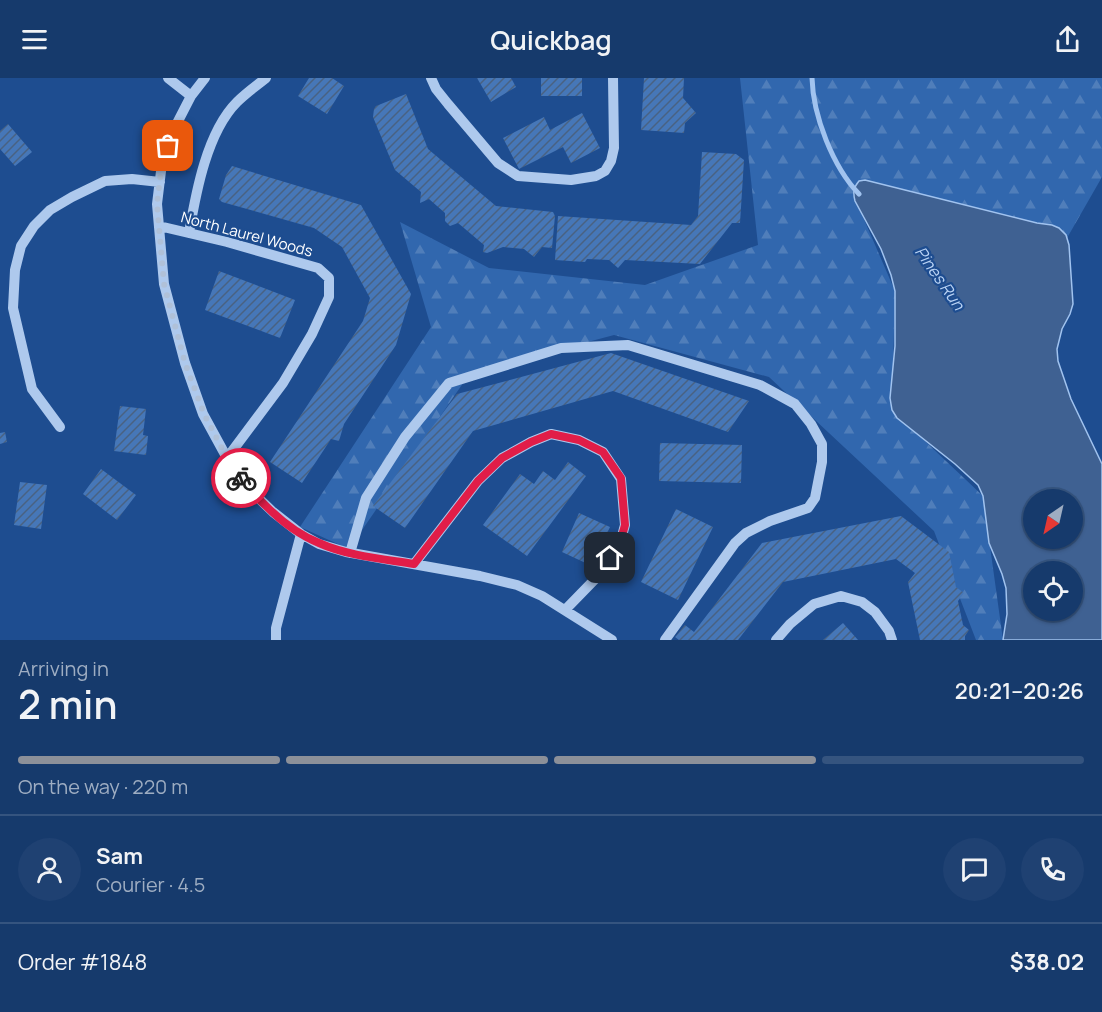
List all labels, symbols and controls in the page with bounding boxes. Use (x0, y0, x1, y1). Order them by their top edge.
text: Quickbag (490, 21, 612, 58)
icon: menu (18, 23, 51, 56)
icon: share (1051, 23, 1084, 56)
pin (142, 120, 193, 171)
icon: bag (151, 129, 184, 162)
street label: North Laurel Woods (179, 206, 315, 262)
water label: Pines Run (910, 242, 970, 315)
courier (211, 448, 271, 508)
icon: bike (225, 462, 258, 495)
north arrow (1023, 489, 1083, 549)
map controls (1023, 489, 1083, 621)
pin (584, 532, 635, 583)
icon: home (593, 541, 626, 574)
button: locate (1023, 561, 1083, 621)
text: Arriving in (18, 655, 109, 682)
text: 20:21–20:26 (955, 676, 1084, 706)
text: 2 min (18, 677, 117, 731)
text: On the way · 220 m (18, 773, 188, 800)
button: person (18, 838, 81, 901)
button: chat (943, 838, 1006, 901)
button: phone (1021, 838, 1084, 901)
text: Sam (96, 841, 143, 871)
text: Courier · 4.5 (96, 871, 205, 898)
text: Order #1848 (18, 947, 147, 977)
text: $38.02 (1010, 947, 1084, 977)

